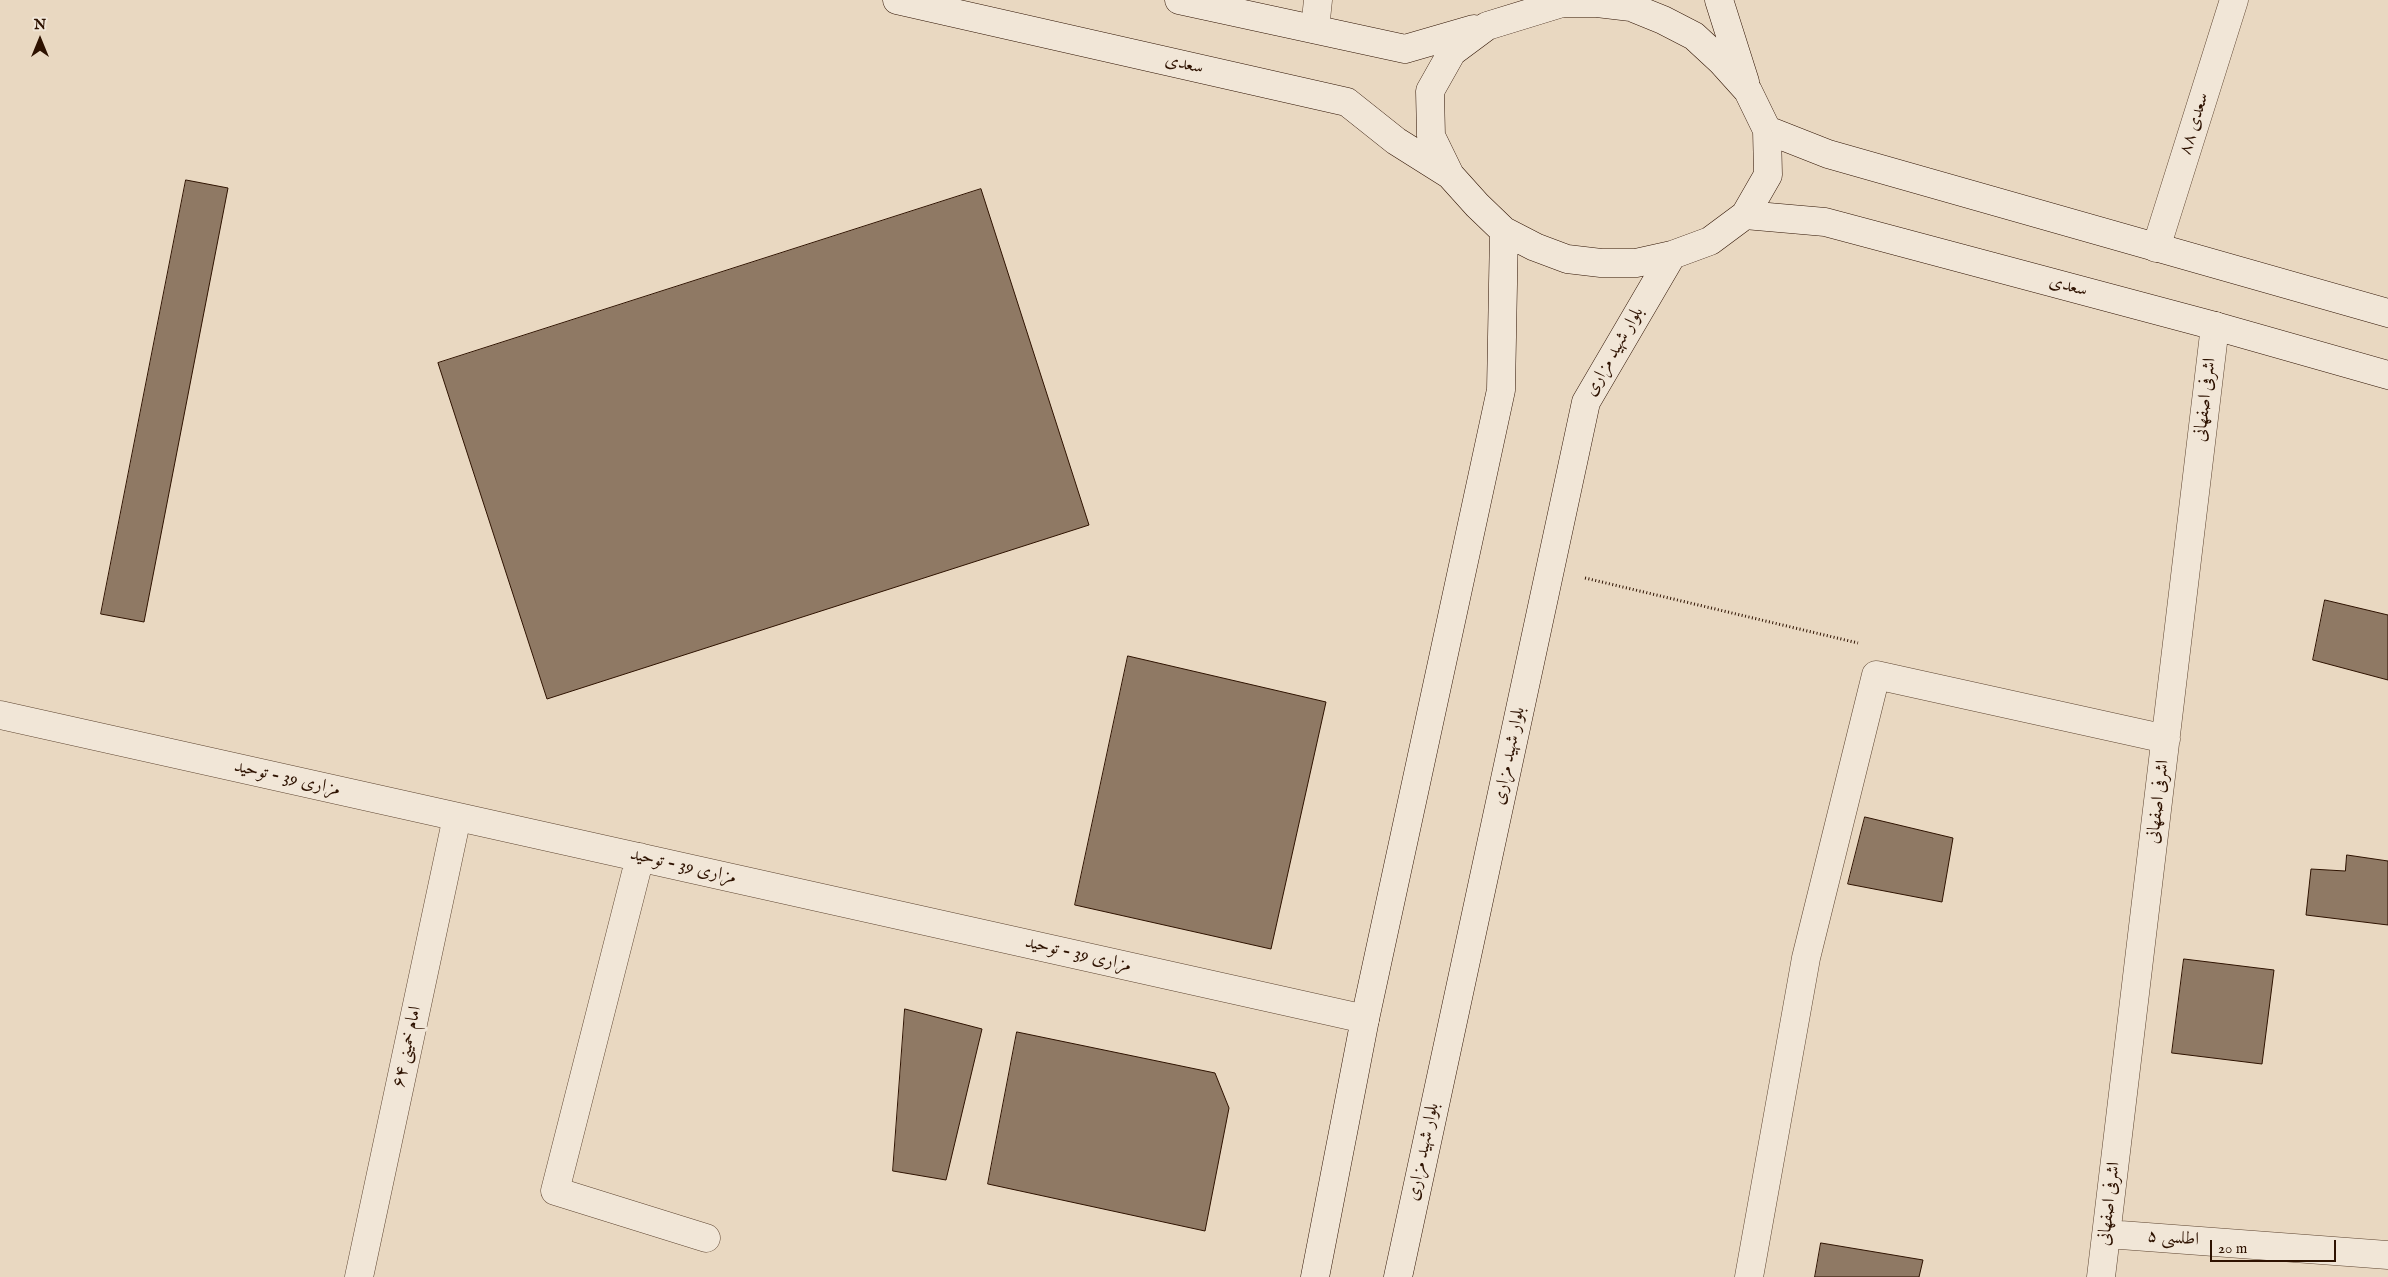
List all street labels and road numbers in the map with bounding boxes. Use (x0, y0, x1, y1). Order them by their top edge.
street label: سعدی (1163, 50, 1205, 80)
street label: سعدی ۸۸ (2175, 90, 2215, 158)
street label: سعدی (2046, 272, 2090, 302)
street label: بلوار شهید مزاری (1581, 303, 1649, 401)
street label: اشرفی اصفهانی (2190, 357, 2222, 443)
street label: بلوار شهید مزاری (1489, 705, 1531, 807)
street label: مزاری 39 - توحید (232, 756, 342, 802)
street label: اشرفی اصفهانی (2143, 759, 2175, 845)
street label: مزاری 39 - توحید (628, 844, 738, 890)
street label: مزاری 39 - توحید (1023, 932, 1133, 978)
street label: امام خمینی ۶۴ (389, 1004, 427, 1090)
street label: بلوار شهید مزاری (1403, 1101, 1445, 1203)
street label: اشرفی اصفهانی (2094, 1161, 2126, 1247)
street label: اطلسی ۵ (2146, 1226, 2200, 1252)

